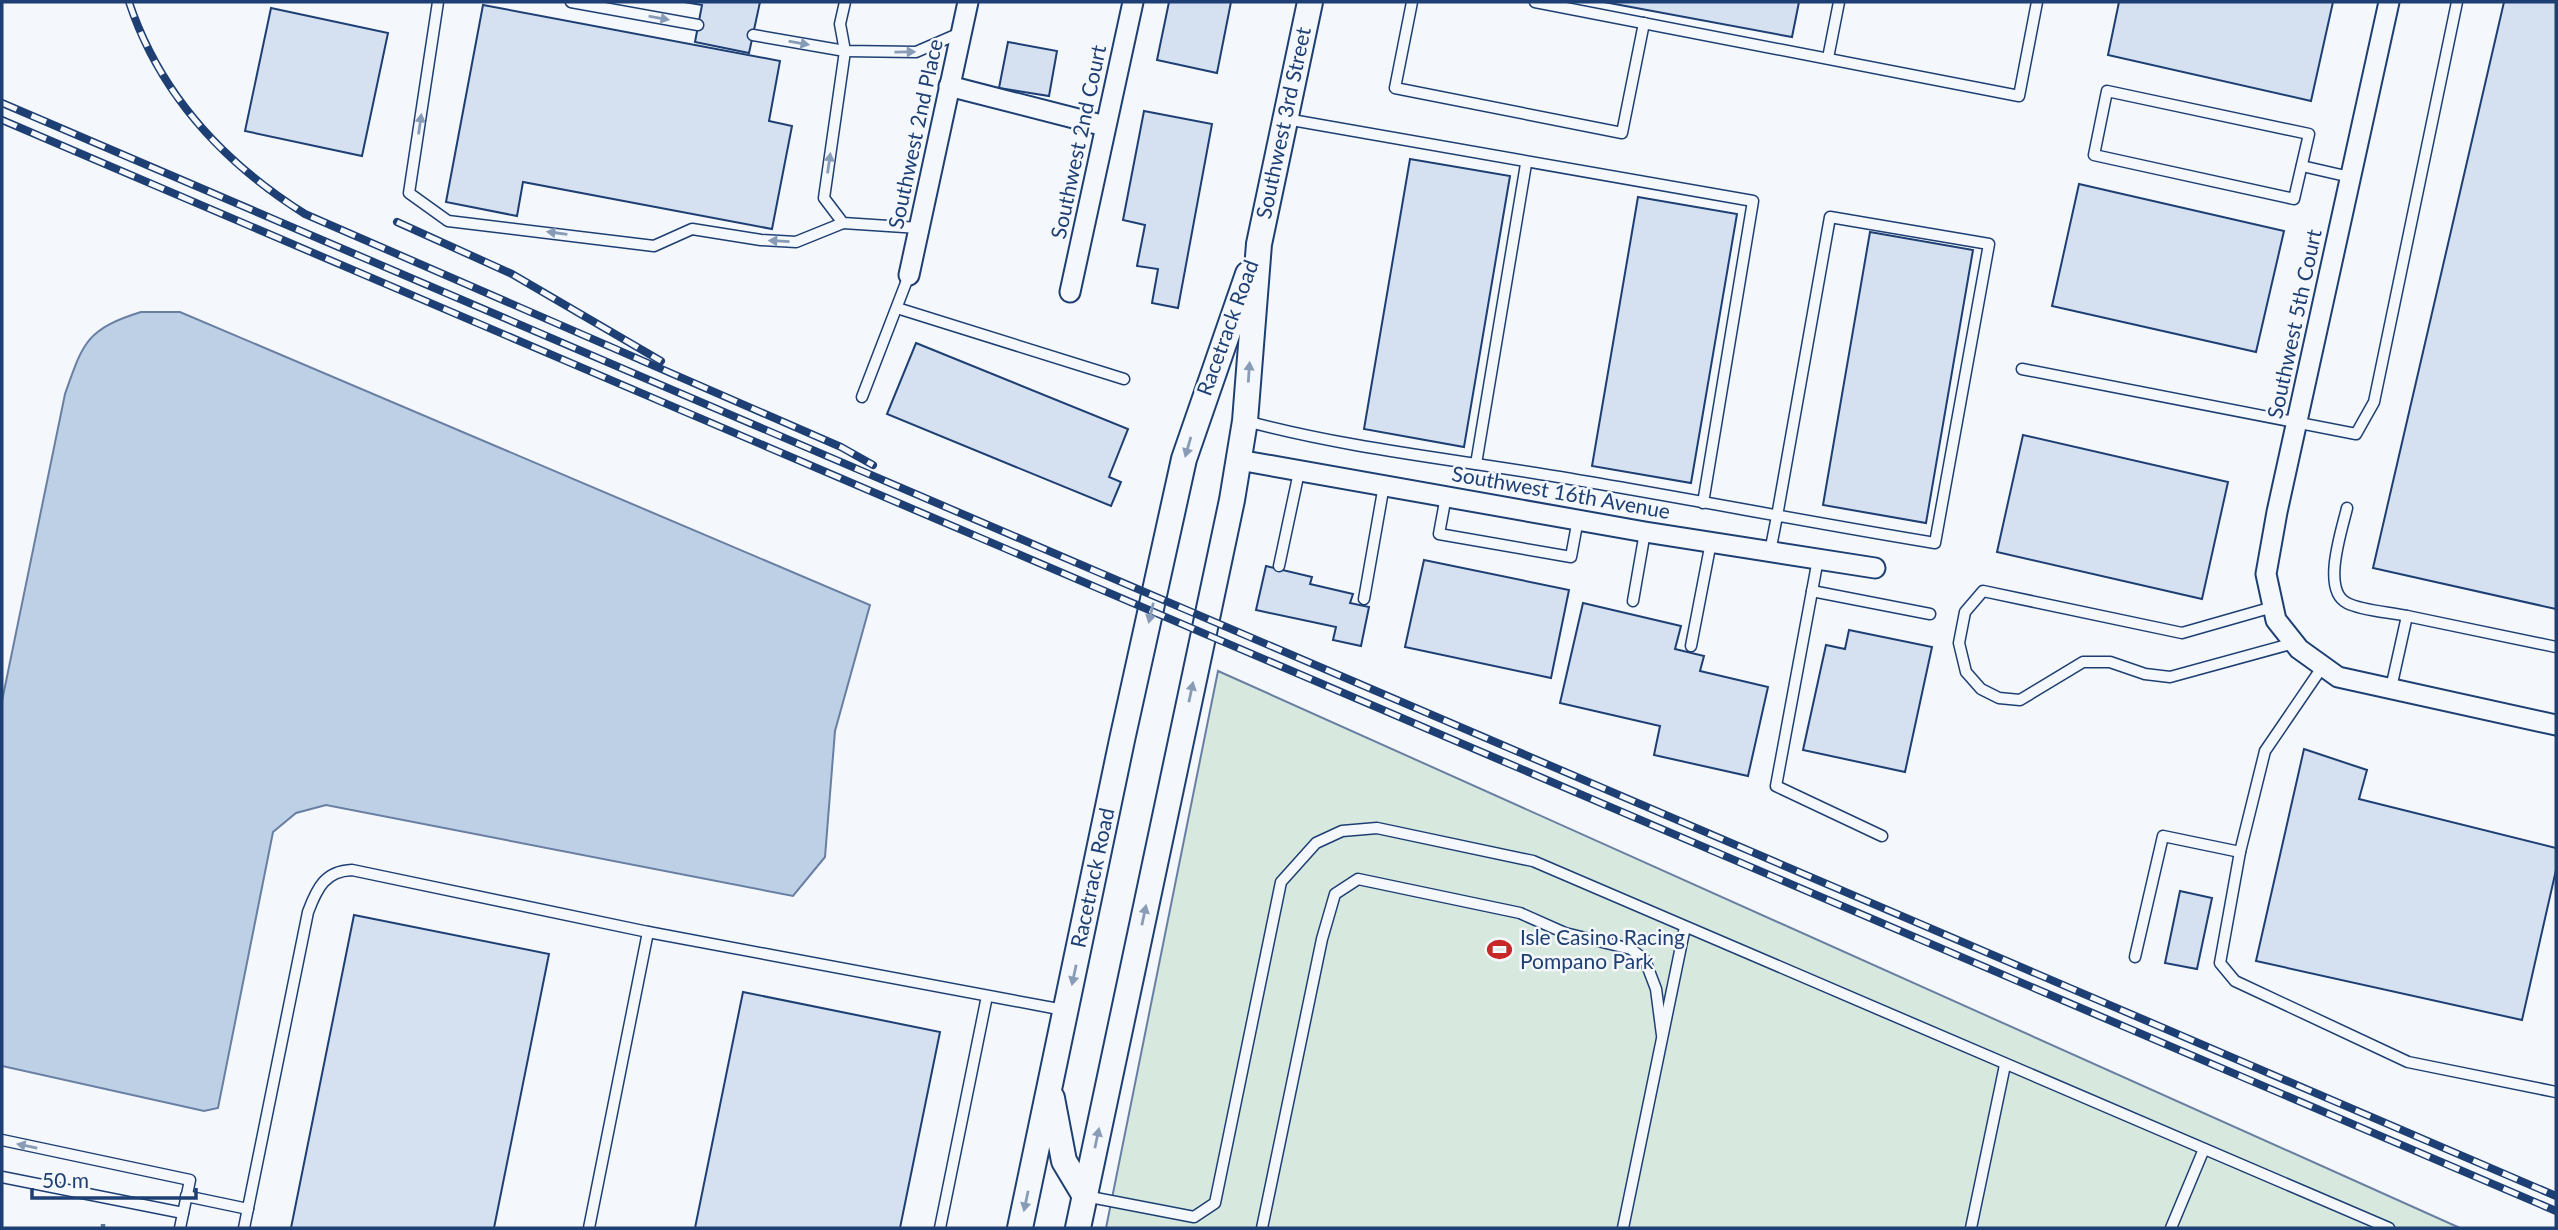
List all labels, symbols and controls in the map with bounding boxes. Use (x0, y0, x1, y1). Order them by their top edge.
one-way arrow (648, 13, 670, 24)
street label: Southwest 3rd Street (1250, 24, 1315, 221)
street label: Southwest 2nd Place (882, 36, 947, 231)
one-way arrow (788, 38, 810, 49)
street label: Southwest 2nd Court (1045, 42, 1110, 241)
one-way arrow (894, 46, 916, 58)
one-way arrow (414, 113, 425, 135)
one-way arrow (824, 152, 835, 174)
street label: Southwest 5th Court (2261, 226, 2326, 421)
one-way arrow (546, 227, 568, 238)
one-way arrow (767, 235, 789, 246)
street label: Racetrack Road (1190, 256, 1263, 399)
one-way arrow (1244, 361, 1255, 383)
one-way arrow (1182, 436, 1193, 458)
street label: Southwest 16th Avenue (1450, 460, 1672, 523)
one-way arrow (1145, 602, 1156, 624)
one-way arrow (1186, 681, 1197, 703)
street label: Racetrack Road (1065, 805, 1119, 950)
one-way arrow (1139, 904, 1150, 926)
place label: Isle Casino Racing Pompano Park (1520, 924, 1685, 973)
sports icon: Isle Casino Racing Pompano Park (1486, 936, 1514, 964)
one-way arrow (1068, 964, 1079, 986)
one-way arrow (1092, 1127, 1103, 1149)
one-way arrow (16, 1140, 38, 1151)
scale bar (32, 1156, 196, 1200)
text: 50 m (42, 1167, 89, 1192)
one-way arrow (1020, 1190, 1031, 1212)

